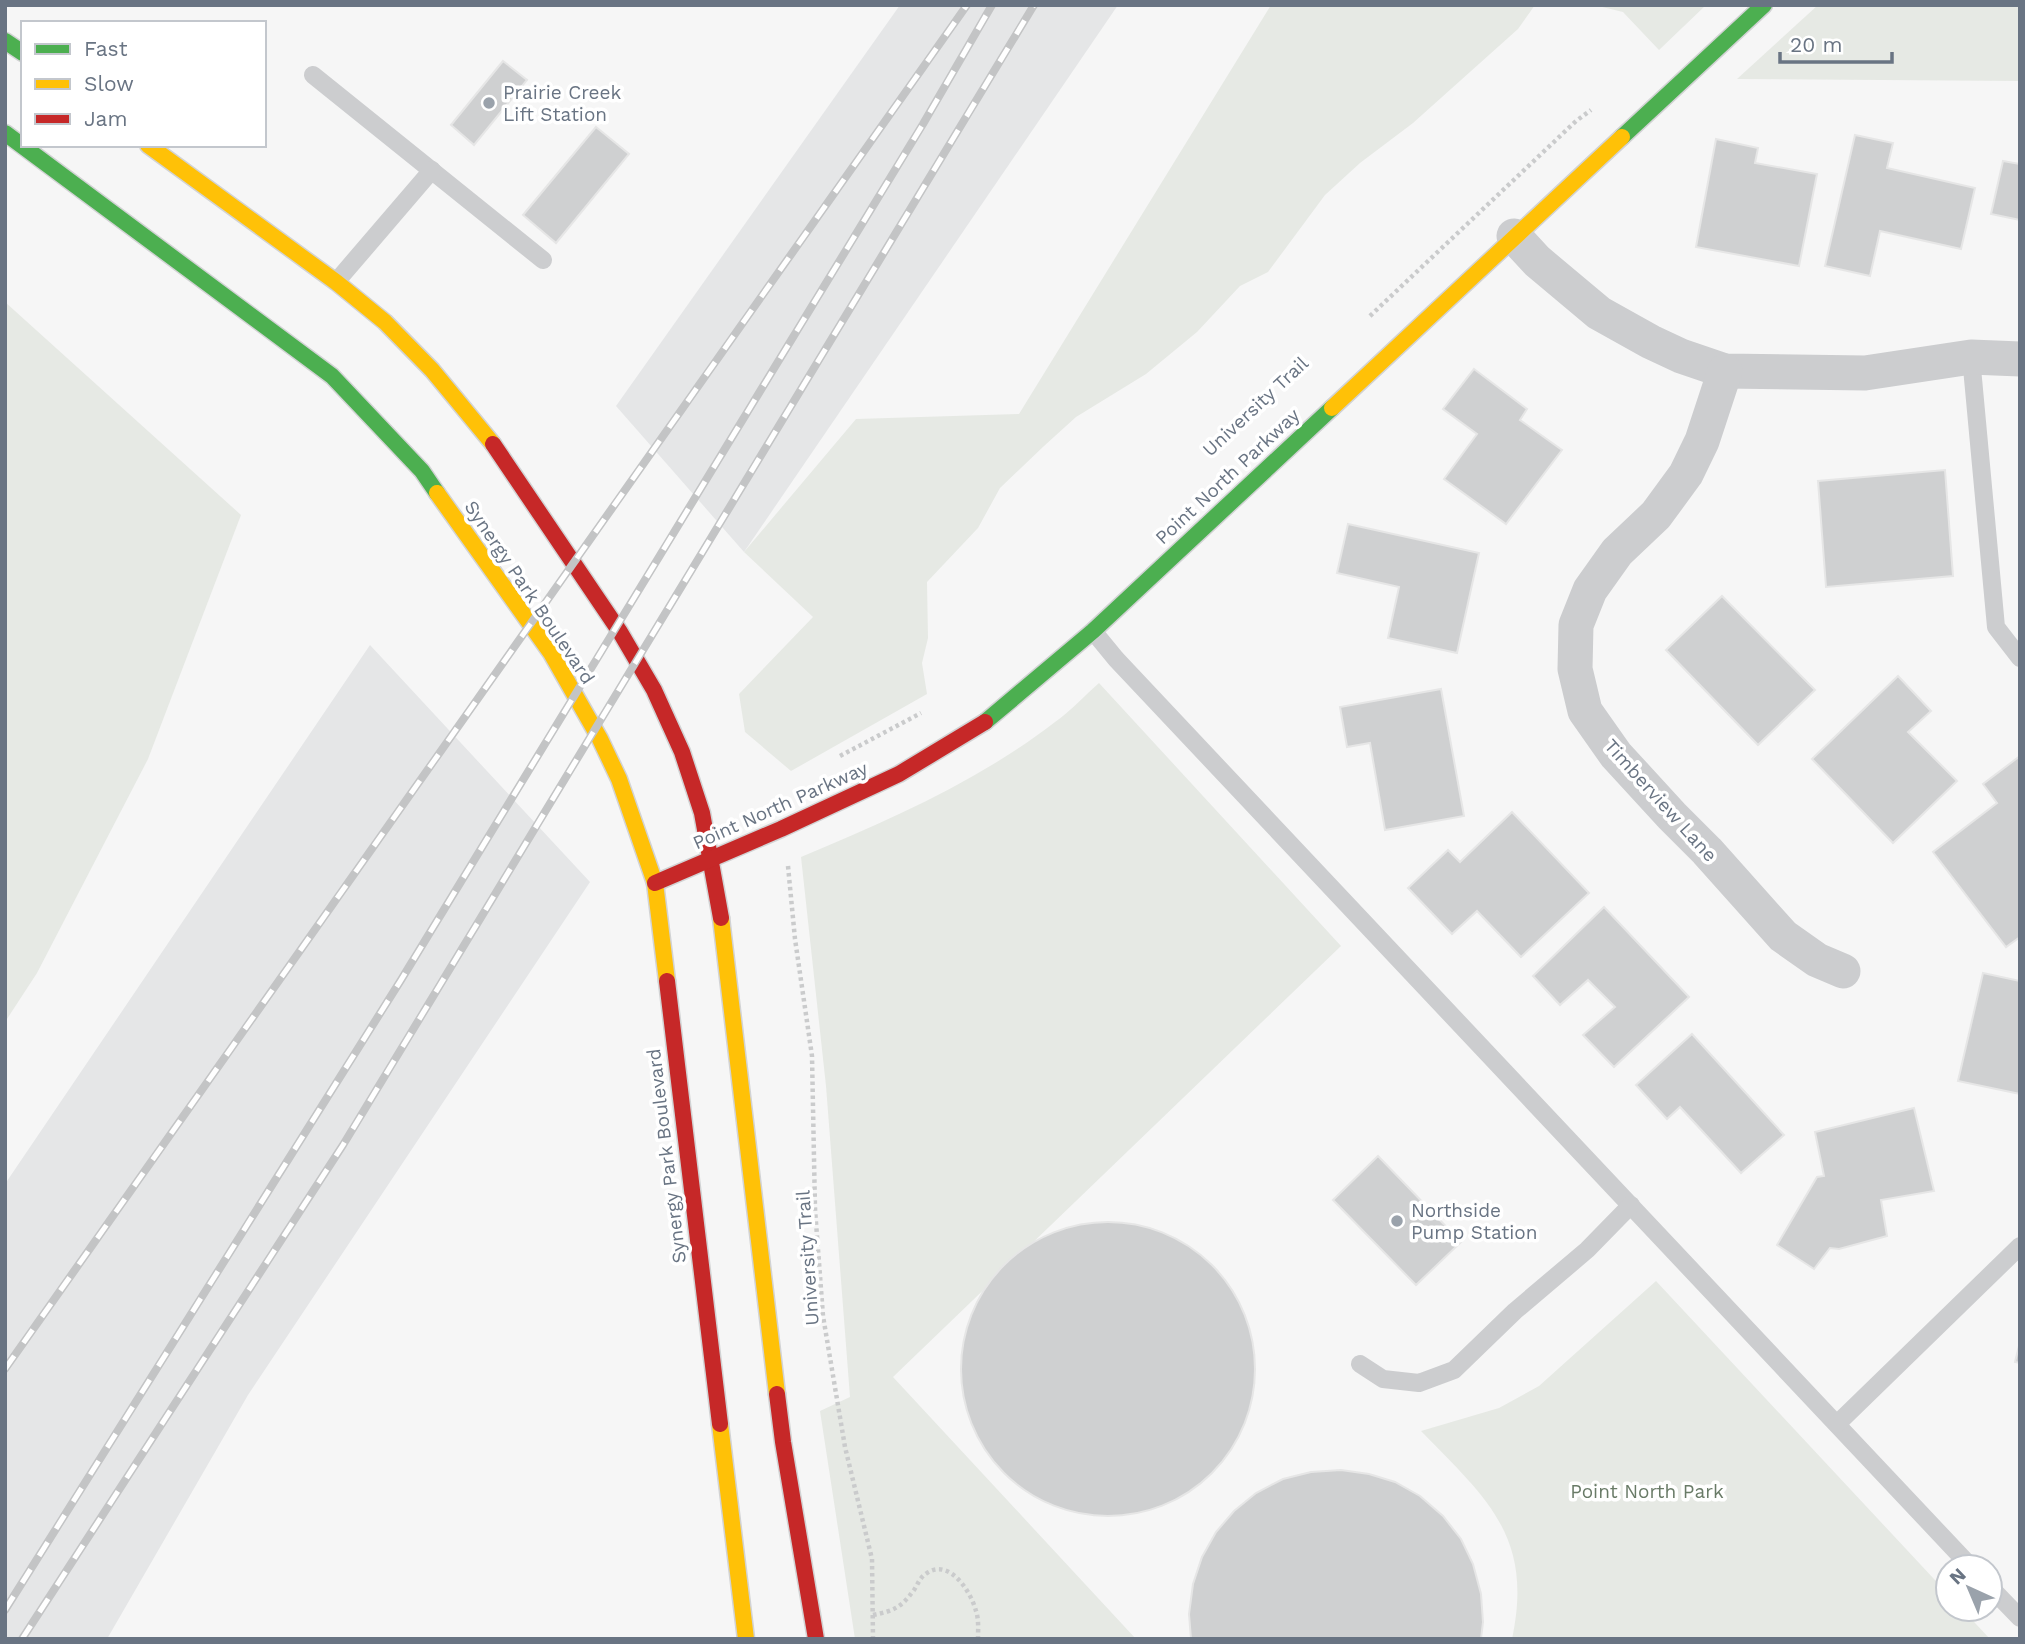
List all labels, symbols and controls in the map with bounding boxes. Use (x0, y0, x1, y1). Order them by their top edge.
legend (21, 21, 266, 147)
scale bar (1780, 21, 1892, 65)
text: 20 m (1790, 32, 1842, 57)
text: Fast (84, 36, 128, 61)
text: Slow (84, 71, 134, 96)
place label: Prairie Creek Lift Station (503, 81, 622, 126)
marker: Prairie Creek Lift Station (481, 95, 497, 111)
text: Jam (84, 106, 127, 131)
street label: University Trail (1198, 351, 1313, 461)
street label: Point North Parkway (1150, 403, 1304, 549)
street label: Synergy Park Boulevard (460, 496, 600, 688)
street label: Timberview Lane (1599, 734, 1722, 867)
street label: Point North Parkway (689, 756, 871, 854)
street label: Synergy Park Boulevard (642, 1047, 691, 1265)
street label: University Trail (791, 1189, 824, 1327)
place label: Northside Pump Station (1411, 1199, 1538, 1244)
marker: Northside Pump Station (1389, 1213, 1405, 1229)
park label: Point North Park (1570, 1480, 1724, 1503)
north arrow (1934, 1553, 2004, 1623)
text: N (1944, 1563, 1971, 1589)

